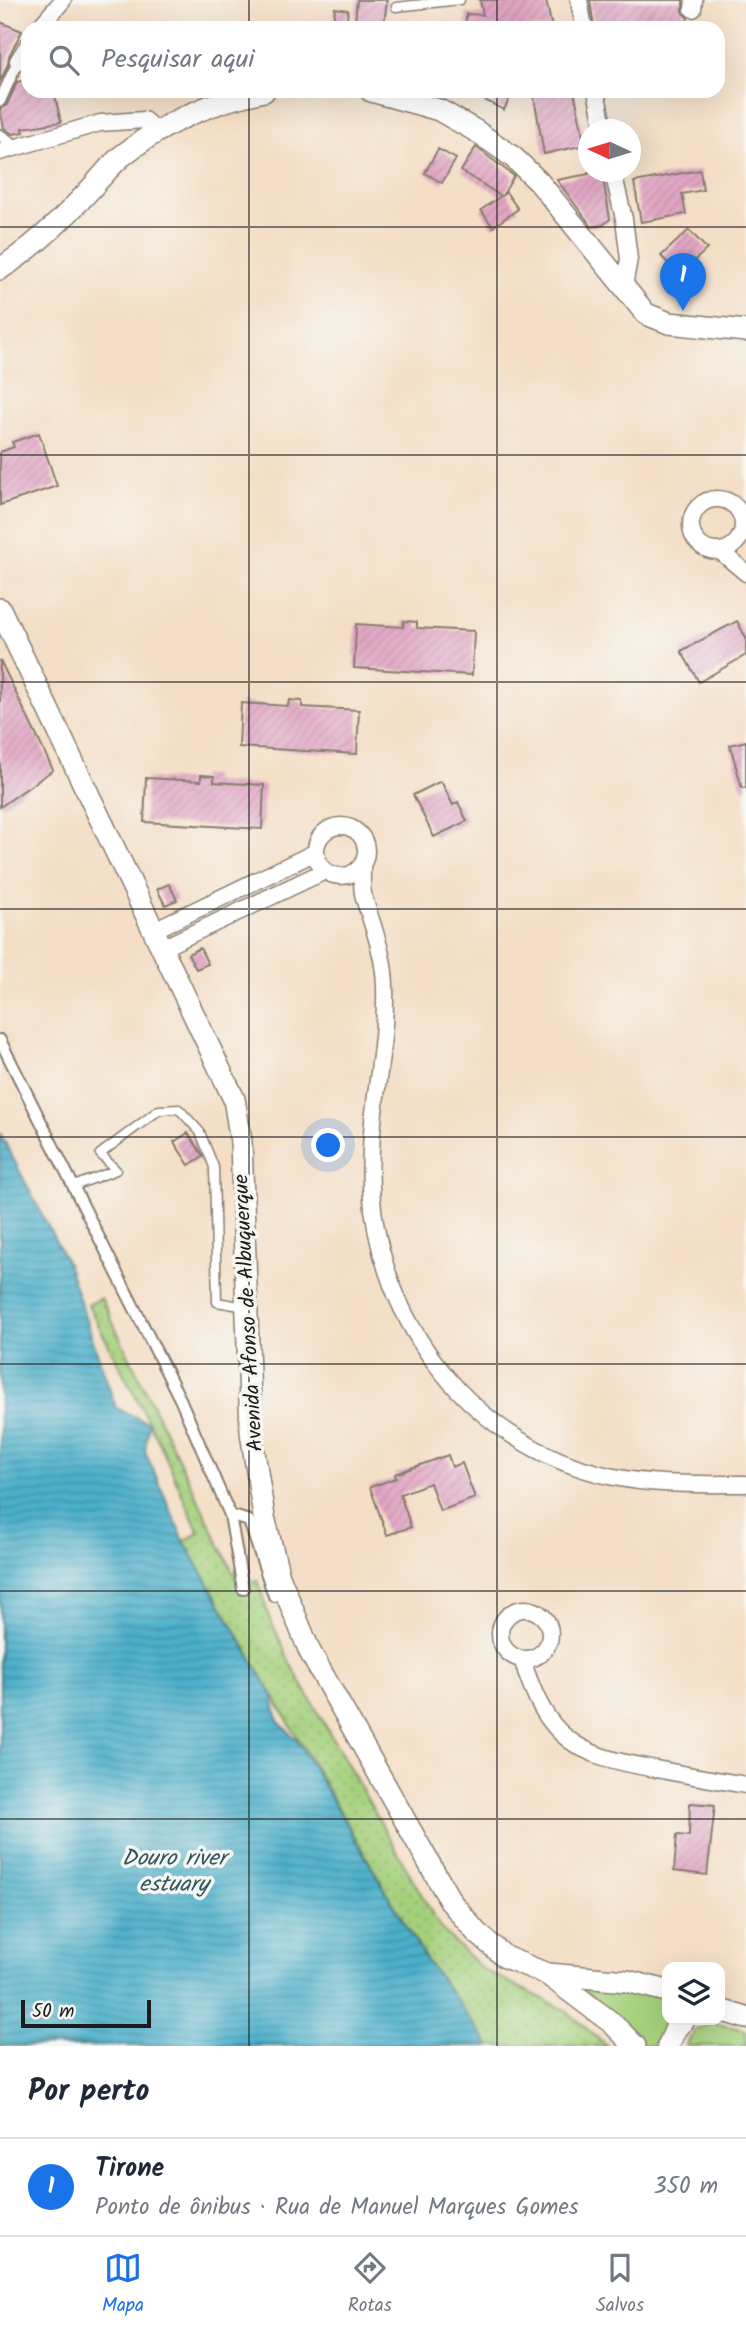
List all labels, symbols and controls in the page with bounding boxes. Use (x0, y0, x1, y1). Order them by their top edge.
search box (21, 21, 725, 98)
text: Pesquisar aqui (101, 39, 254, 81)
icon: search (45, 41, 83, 79)
north arrow (578, 119, 641, 182)
pin: 1 (660, 253, 706, 311)
your location (311, 1128, 345, 1162)
street label: Avenida Afonso de Albuquerque (225, 1173, 273, 1452)
water label: Douro river estuary (122, 1841, 231, 1903)
map controls (662, 1962, 725, 2025)
button: layers (662, 1962, 725, 2025)
scale bar (21, 1997, 150, 2029)
text: 50 m (32, 1997, 74, 2027)
text: Por perto (28, 2068, 149, 2116)
text: Tirone (95, 2148, 164, 2190)
text: 1 (48, 2169, 54, 2205)
text: 350 m (653, 2169, 718, 2205)
text: Ponto de ônibus · Rua de Manuel Marques Gomes (95, 2190, 579, 2226)
tab: Mapa (102, 2249, 144, 2321)
tab: Rotas (348, 2249, 392, 2321)
tab: Salvos (596, 2249, 644, 2321)

